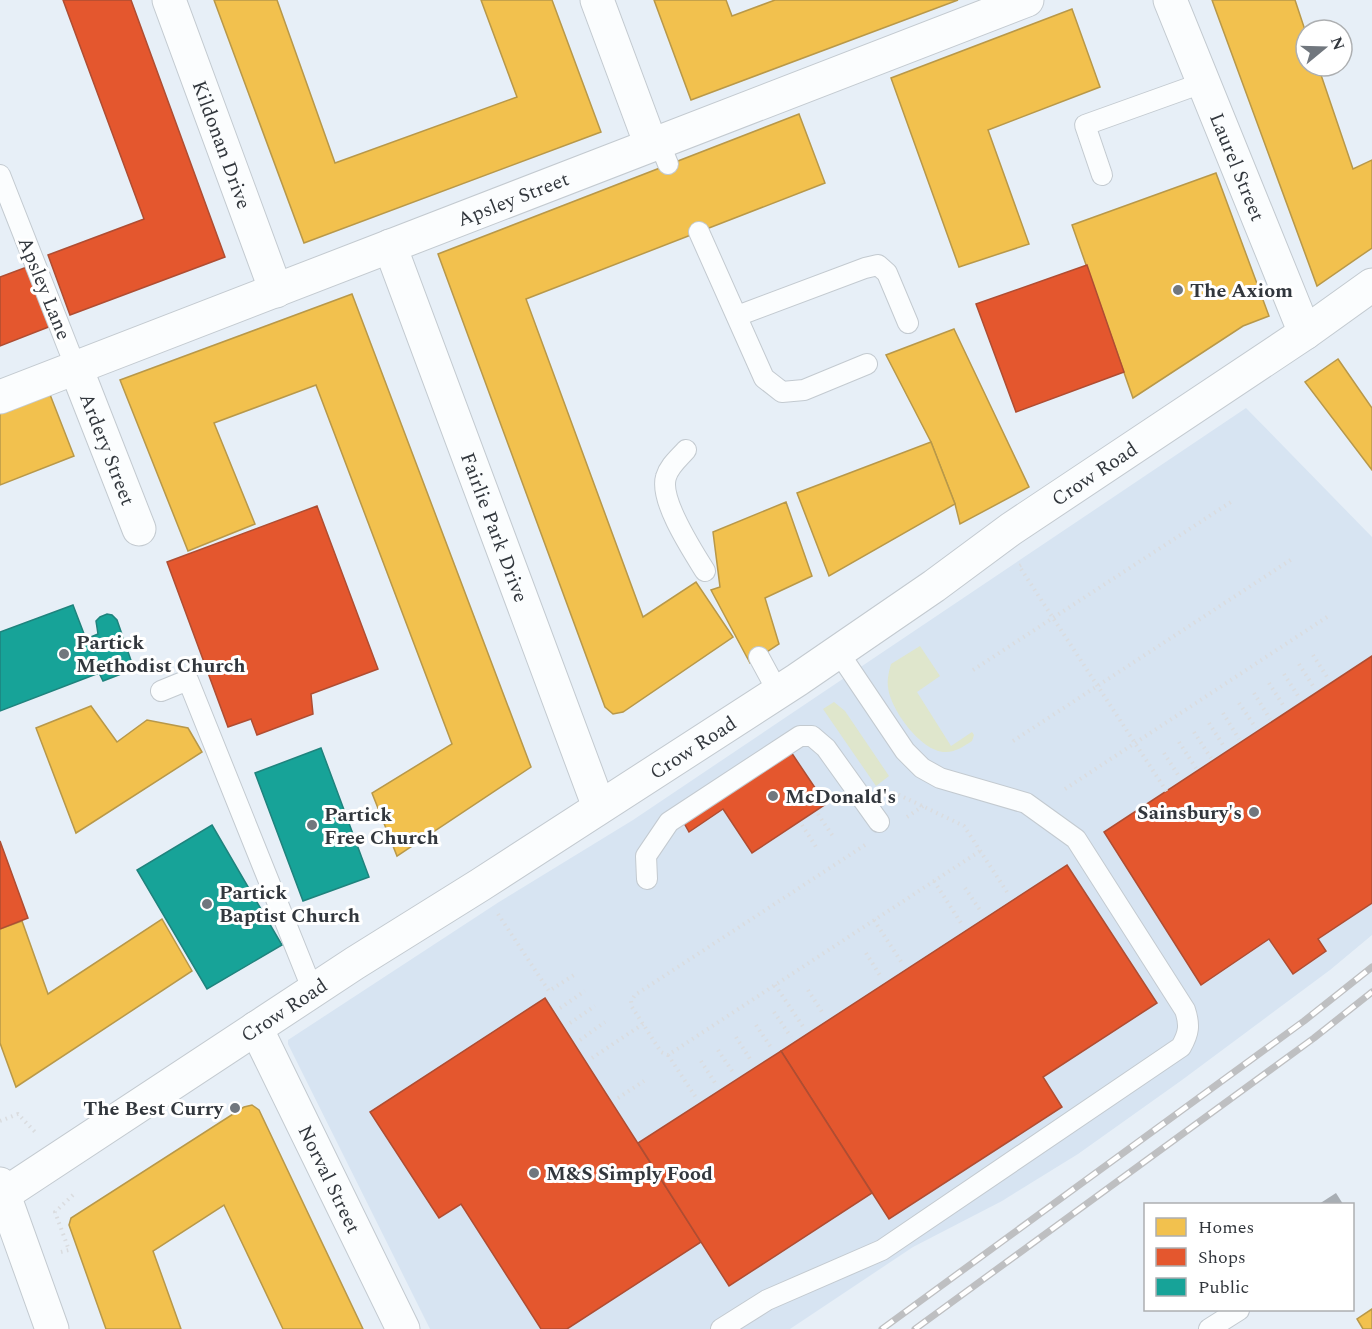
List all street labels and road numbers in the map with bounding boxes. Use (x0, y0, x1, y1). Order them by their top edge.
street label: Kildonan Drive (184, 76, 259, 214)
street label: Laurel Street (1201, 108, 1272, 226)
street label: Apsley Street (453, 164, 574, 235)
street label: Apsley Lane (10, 232, 78, 344)
street label: Ardery Street (71, 389, 142, 510)
street label: Crow Road (1045, 435, 1144, 514)
street label: Fairlie Park Drive (452, 448, 535, 607)
street label: Crow Road (644, 709, 743, 788)
street label: Crow Road (235, 971, 334, 1050)
street label: Norval Street (290, 1120, 368, 1239)

